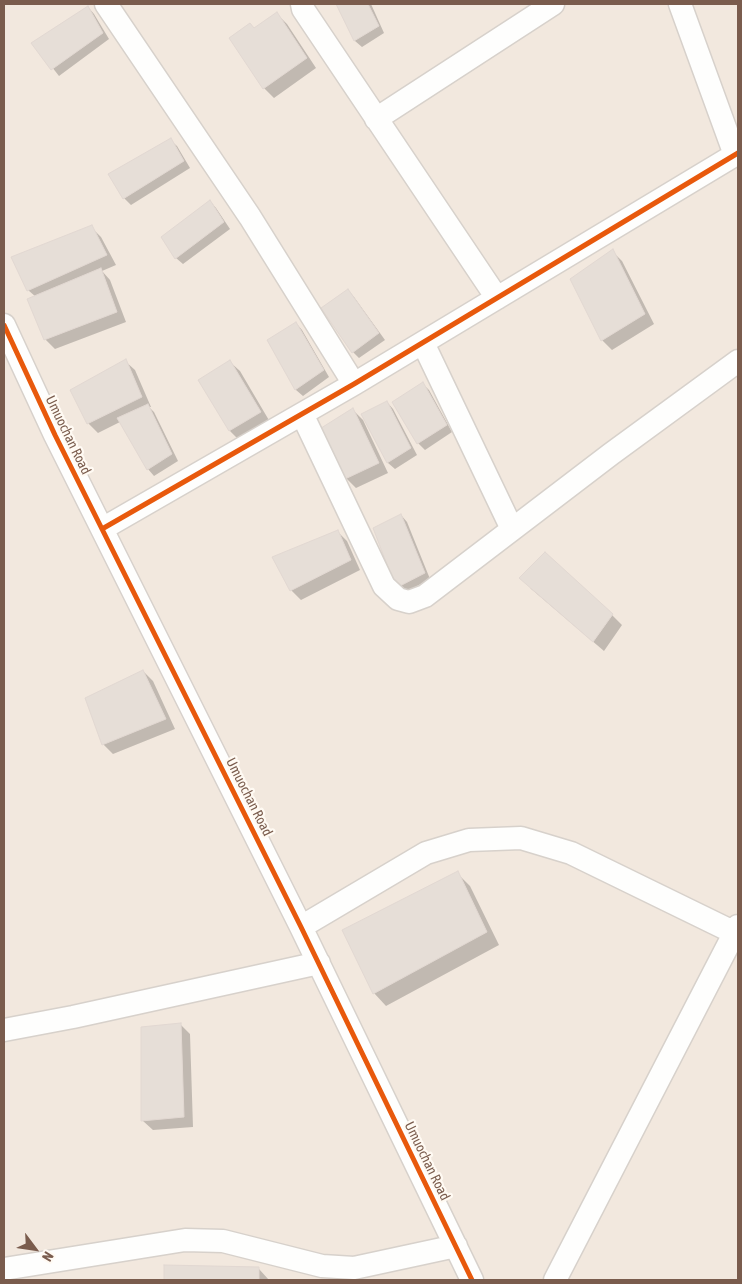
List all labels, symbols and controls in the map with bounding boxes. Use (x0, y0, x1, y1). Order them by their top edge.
street label: Umuochan Road (42, 393, 94, 477)
street label: Umuochan Road (222, 755, 276, 839)
street label: Umuochan Road (401, 1119, 453, 1203)
north arrow (10, 1224, 60, 1274)
text: N (39, 1249, 57, 1264)

